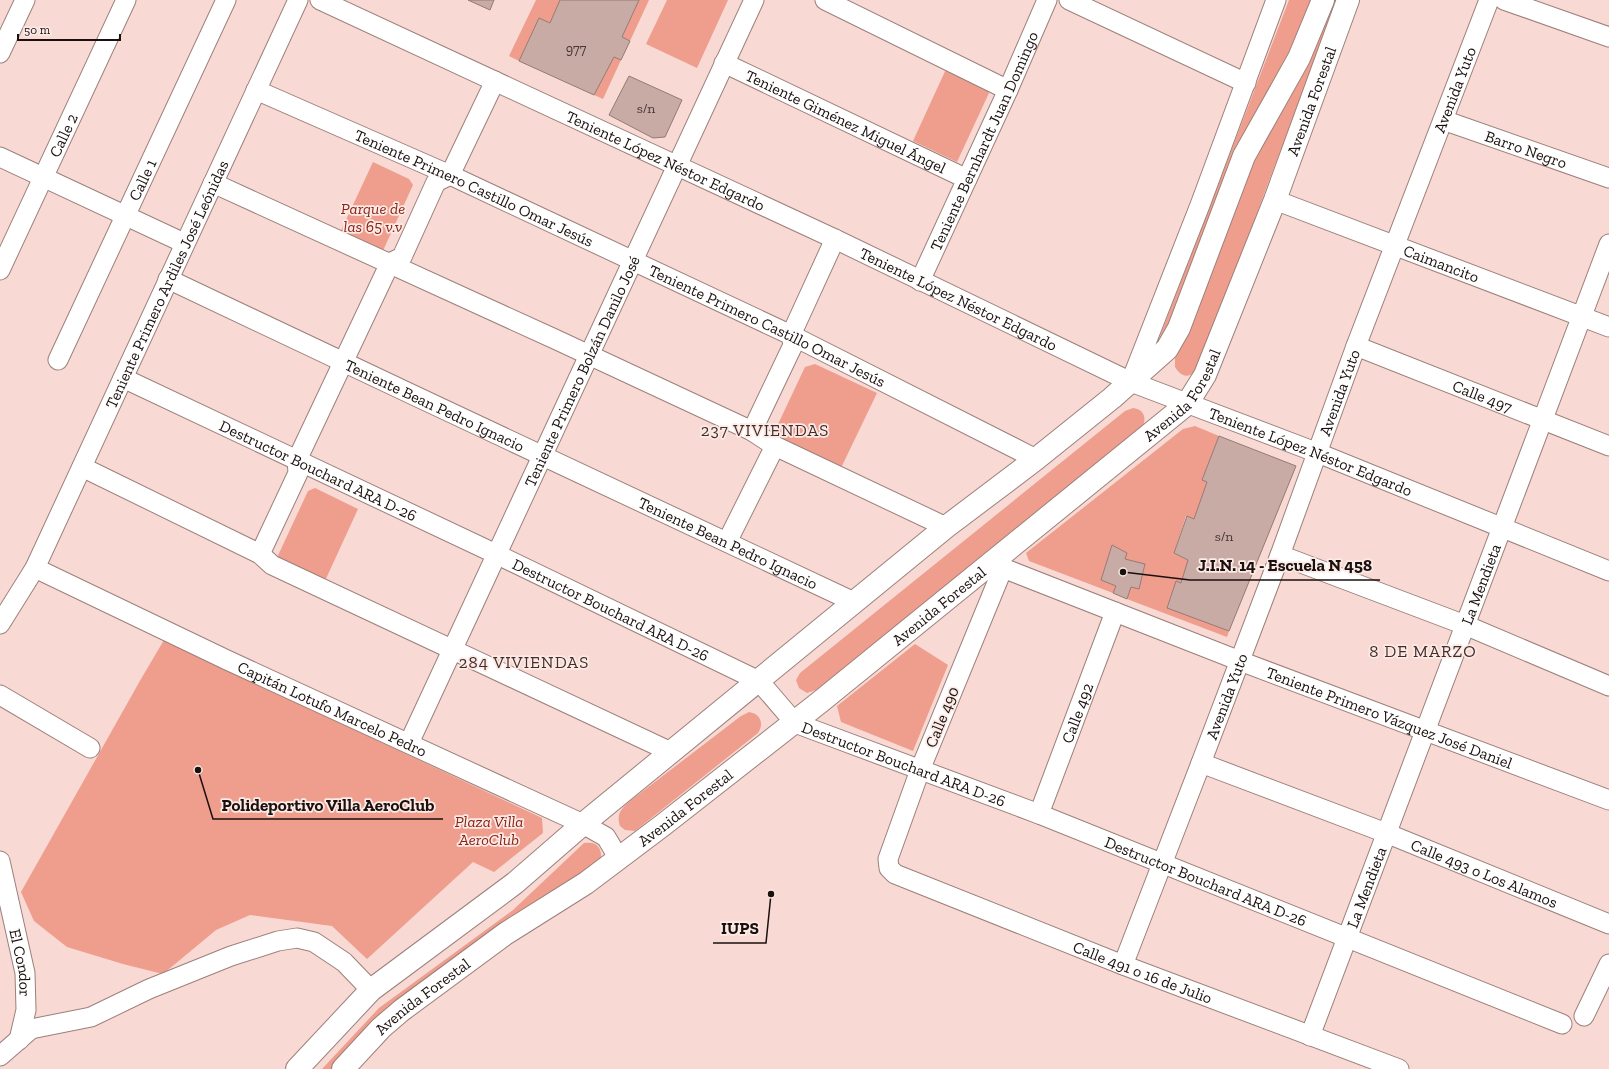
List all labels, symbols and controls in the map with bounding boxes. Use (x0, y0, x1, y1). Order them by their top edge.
scale bar (18, 16, 120, 42)
text: 50 m (24, 23, 51, 37)
street label: Teniente Bernhardt Juan Domingo (926, 28, 1042, 254)
house number: 977 (566, 41, 587, 58)
street label: Avenida Forestal (1283, 44, 1340, 158)
street label: Avenida Yuto (1429, 44, 1480, 135)
street label: Teniente Giménez Miguel Ángel (742, 65, 949, 177)
house number: s/n (637, 100, 655, 117)
street label: Teniente López Néstor Edgardo (563, 106, 768, 215)
street label: Calle 2 (45, 110, 81, 160)
street label: Teniente Primero Castillo Omar Jesús (352, 125, 597, 251)
street label: Barro Negro (1483, 126, 1570, 172)
street label: Calle 1 (124, 156, 160, 204)
street label: Teniente Primero Ardiles José Leónidas (101, 157, 232, 411)
park label: Parque de las 65 v.v (341, 199, 405, 236)
street label: Caimancito (1401, 240, 1482, 286)
street label: Teniente López Néstor Edgardo (857, 243, 1060, 354)
street label: Teniente Primero Bolzán Danilo José (520, 253, 643, 490)
street label: Teniente Primero Castillo Omar Jesús (646, 260, 889, 391)
street label: Avenida Forestal (1140, 346, 1224, 445)
street label: Avenida Yuto (1315, 347, 1364, 438)
street label: Teniente Bean Pedro Ignacio (342, 355, 527, 455)
street label: Calle 497 (1450, 376, 1515, 416)
street label: Teniente López Néstor Edgardo (1206, 403, 1415, 500)
street label: Destructor Bouchard ARA D-26 (217, 416, 420, 525)
district label: 237 VIVIENDAS (701, 420, 829, 440)
street label: Teniente Bean Pedro Ignacio (635, 492, 821, 593)
house number: s/n (1215, 528, 1233, 545)
street label: La Mendieta (1457, 541, 1505, 627)
callout: J.I.N. 14 - Escuela N 458 (1190, 551, 1380, 580)
street label: Destructor Bouchard ARA D-26 (510, 554, 712, 665)
text: J.I.N. 14 - Escuela N 458 (1198, 555, 1372, 575)
street label: Avenida Forestal (888, 562, 989, 649)
district label: 8 DE MARZO (1369, 641, 1477, 661)
street label: Avenida Yuto (1201, 651, 1251, 742)
district label: 284 VIVIENDAS (459, 652, 589, 672)
street label: Capitán Lotufo Marcelo Pedro (235, 657, 430, 760)
street label: Teniente Primero Vázquez José Daniel (1264, 662, 1515, 772)
street label: Calle 492 (1057, 680, 1097, 746)
street label: Calle 490 (921, 684, 963, 750)
street label: Destructor Bouchard ARA D-26 (799, 717, 1008, 810)
street label: Avenida Forestal (634, 765, 736, 850)
callout: Polideportivo Villa AeroClub (213, 790, 443, 819)
text: Polideportivo Villa AeroClub (222, 795, 435, 815)
park label: Plaza Villa AeroClub (455, 812, 523, 849)
street label: Destructor Bouchard ARA D-26 (1102, 832, 1310, 930)
street label: Calle 493 o Los Alamos (1408, 835, 1560, 912)
street label: La Mendieta (1342, 844, 1390, 930)
callout: IUPS (713, 914, 766, 943)
text: IUPS (721, 918, 759, 938)
street label: El Condor (6, 927, 35, 997)
street label: Calle 491 o 16 de Julio (1070, 937, 1215, 1007)
street label: Avenida Forestal (370, 954, 474, 1038)

